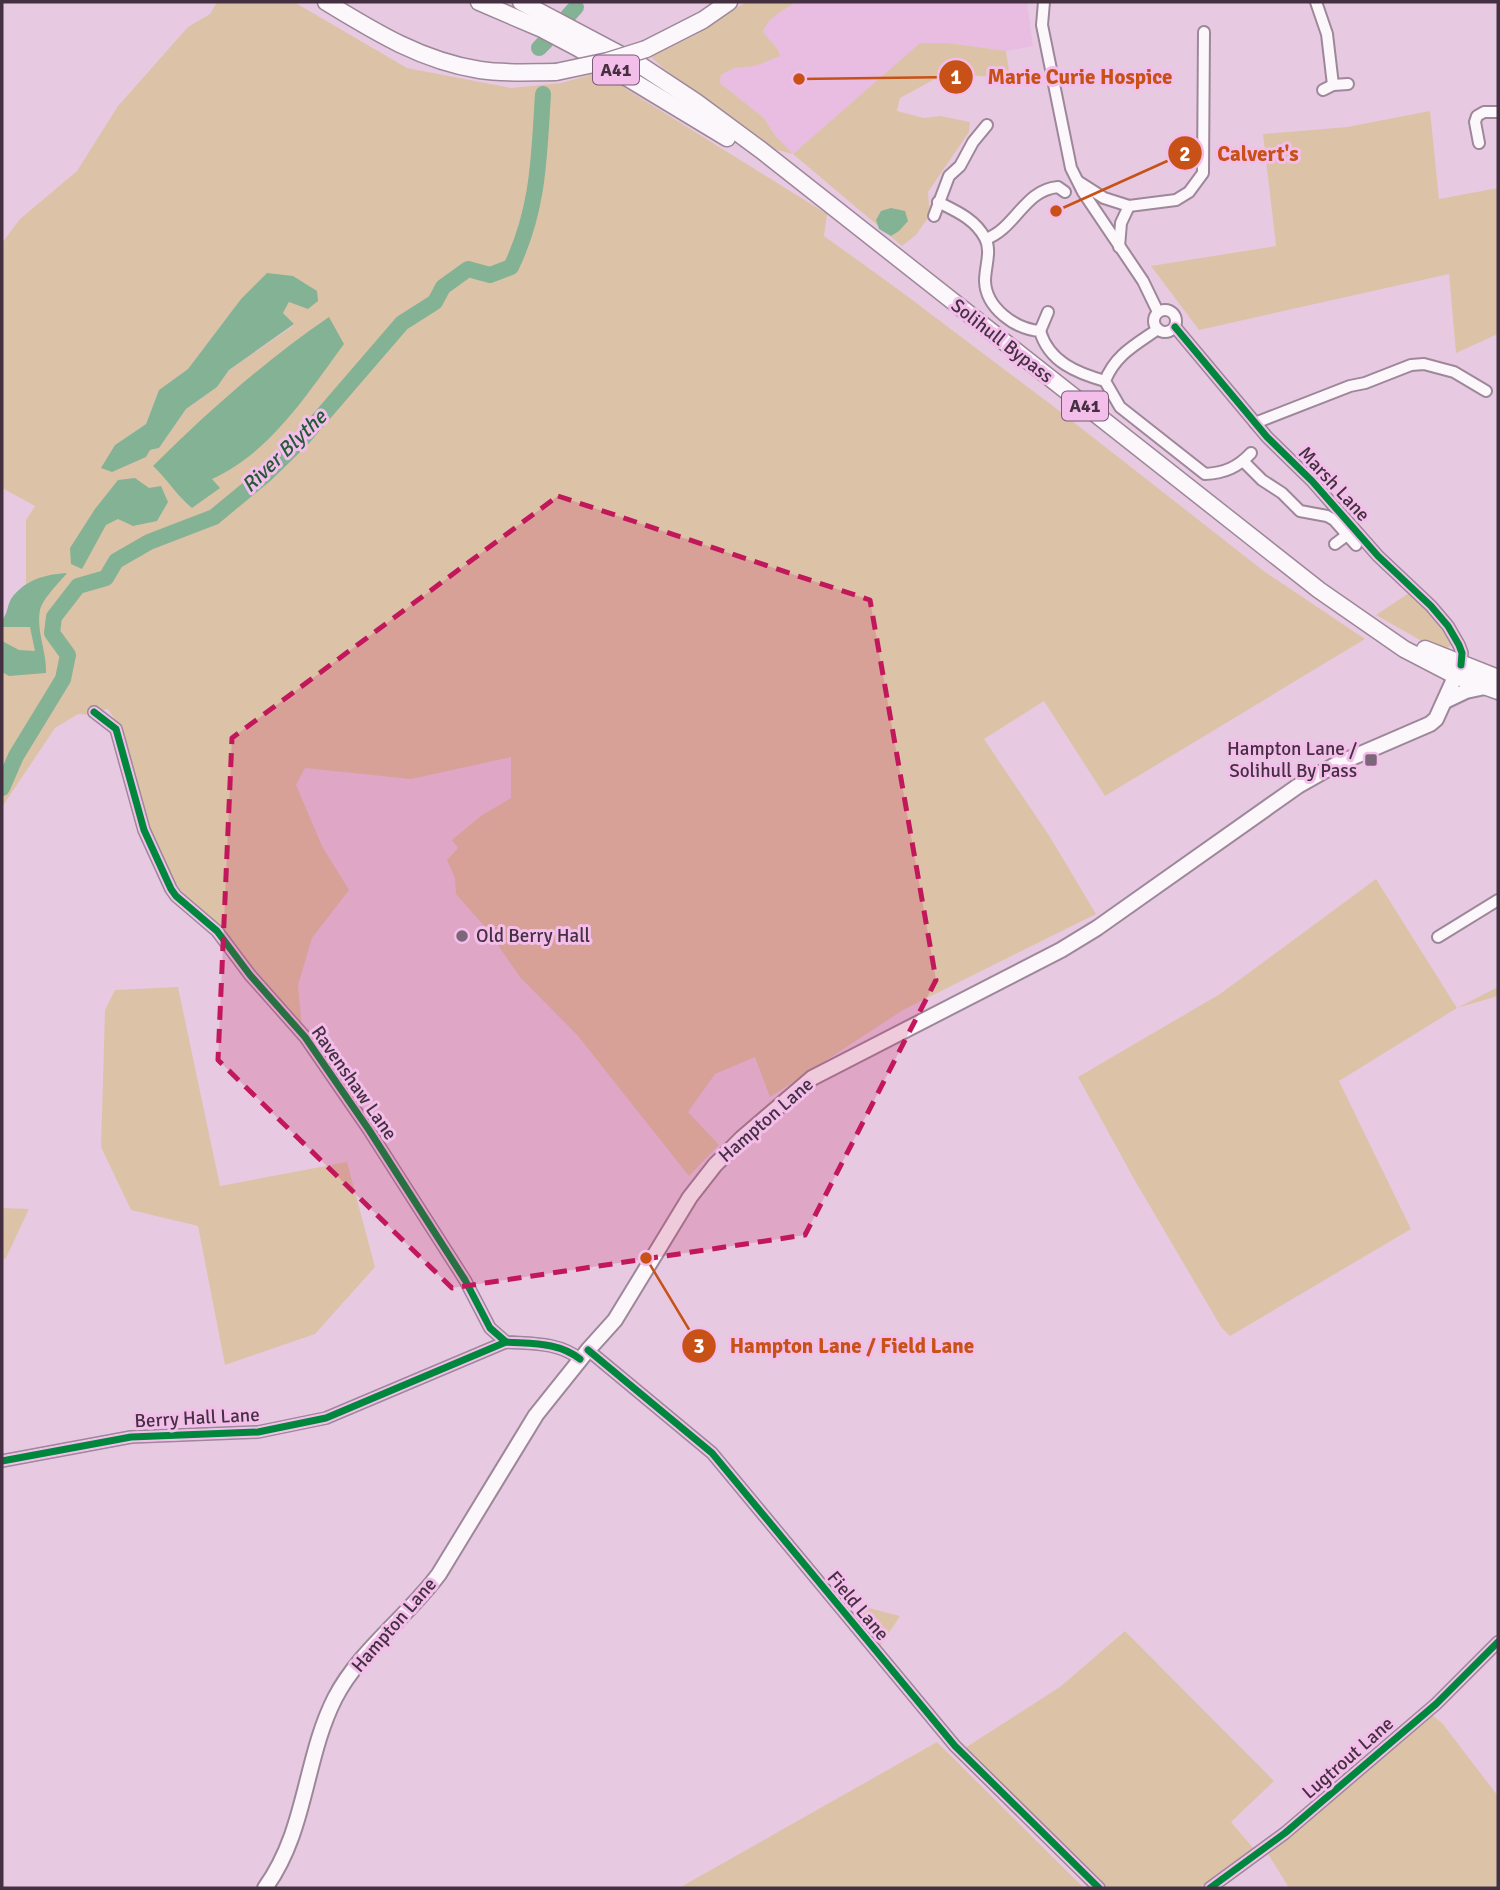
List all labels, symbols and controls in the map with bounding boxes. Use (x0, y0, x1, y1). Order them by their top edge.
road number: A41 (593, 56, 639, 84)
callout: Marie Curie Hospice (938, 56, 1186, 98)
text: 1 (950, 64, 962, 90)
text: Marie Curie Hospice (987, 64, 1173, 90)
callout: Calvert's (1168, 132, 1312, 174)
text: 2 (1179, 141, 1191, 167)
text: Calvert's (1217, 141, 1299, 167)
street label: Solihull Bypass (946, 294, 1058, 388)
road number: A41 (1062, 392, 1108, 420)
water label: River Blythe (236, 403, 333, 498)
street label: Marsh Lane (1293, 441, 1375, 527)
place label: Hampton Lane / Solihull By Pass (1227, 737, 1357, 783)
marker: Hampton Lane / Solihull By Pass (1363, 752, 1379, 768)
place label: Old Berry Hall (476, 924, 590, 948)
marker: Old Berry Hall (454, 928, 470, 944)
street label: Ravenshaw Lane (306, 1021, 402, 1145)
street label: Hampton Lane (714, 1072, 818, 1168)
callout: Hampton Lane / Field Lane (681, 1325, 989, 1367)
text: 3 (693, 1333, 705, 1359)
text: Hampton Lane / Field Lane (730, 1333, 974, 1359)
street label: Berry Hall Lane (134, 1403, 260, 1433)
street label: Field Lane (822, 1566, 894, 1646)
street label: Hampton Lane (346, 1573, 442, 1677)
street label: Lugtrout Lane (1297, 1712, 1399, 1804)

